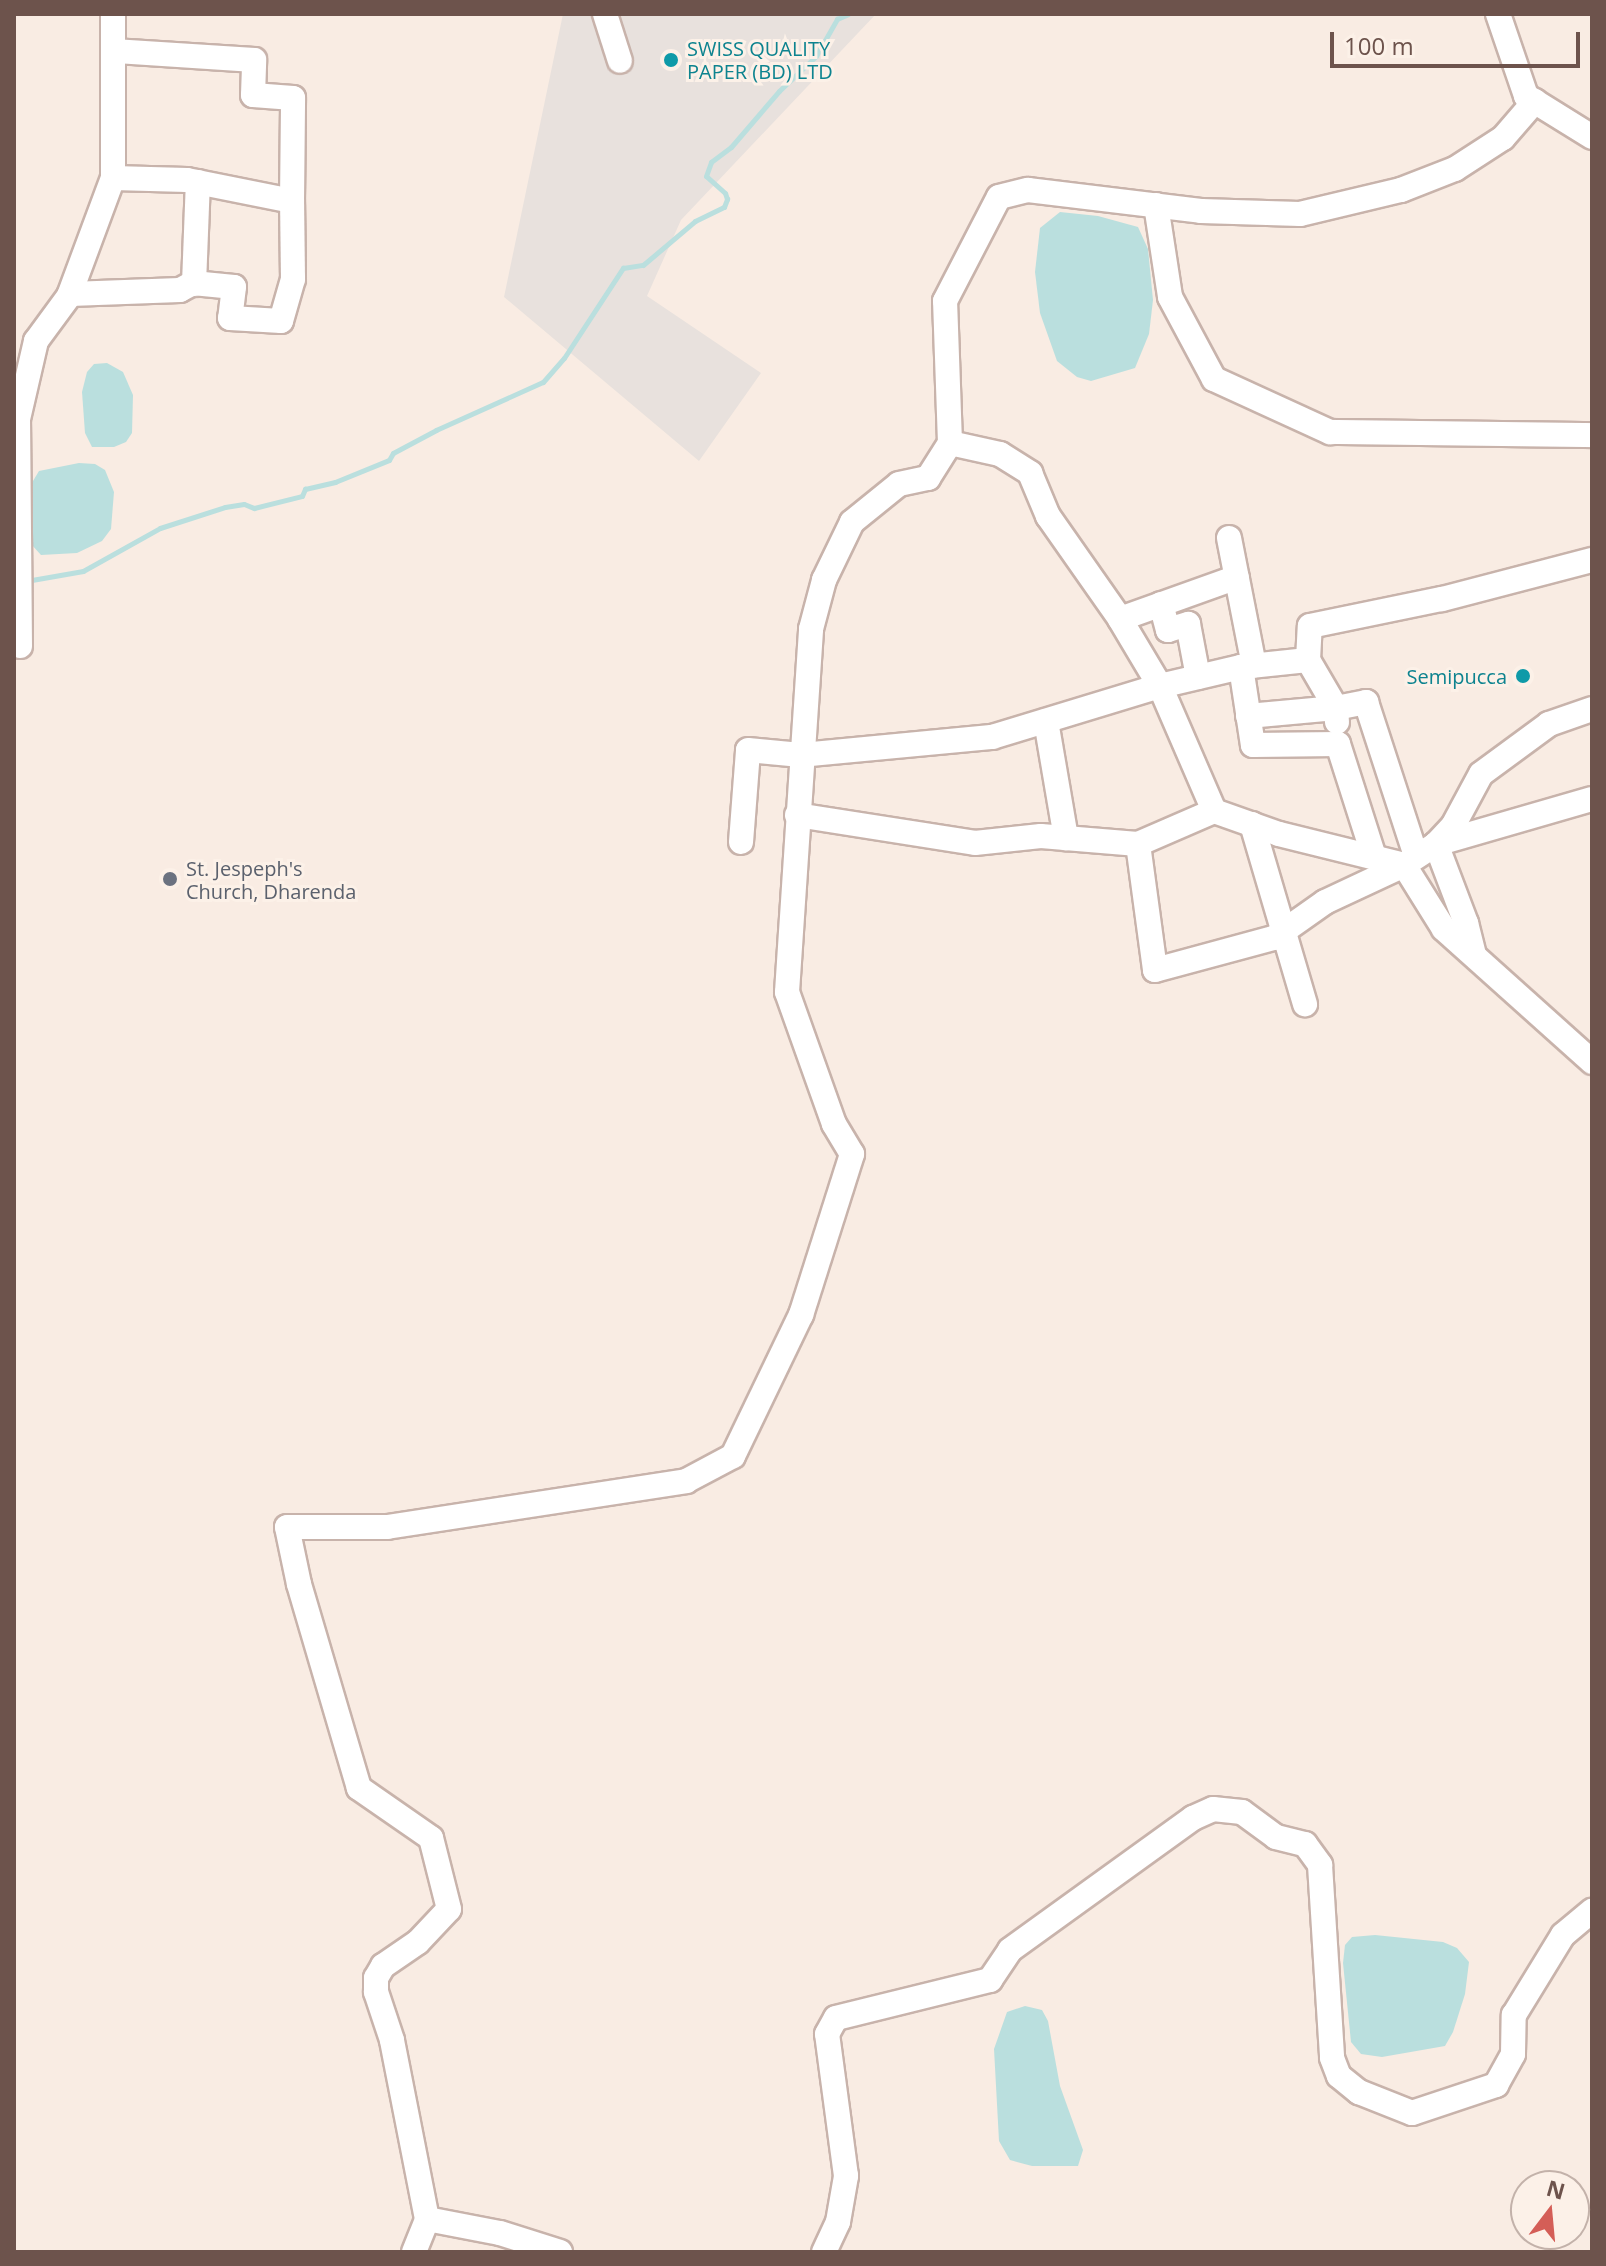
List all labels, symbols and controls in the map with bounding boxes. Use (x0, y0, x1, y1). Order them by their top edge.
scale bar (1334, 16, 1584, 66)
text: 100 m (1344, 29, 1414, 62)
place label: SWISS QUALITY PAPER (BD) LTD (687, 36, 833, 83)
marker: SWISS QUALITY PAPER (BD) LTD (662, 51, 680, 69)
place label: Semipucca (1406, 664, 1507, 688)
marker: Semipucca (1514, 667, 1532, 685)
place label: St. Jespeph's Church, Dharenda (186, 856, 356, 903)
marker: St. Jespeph's Church, Dharenda (161, 870, 179, 888)
north arrow (1510, 2170, 1590, 2250)
text: N (1543, 2172, 1569, 2206)

